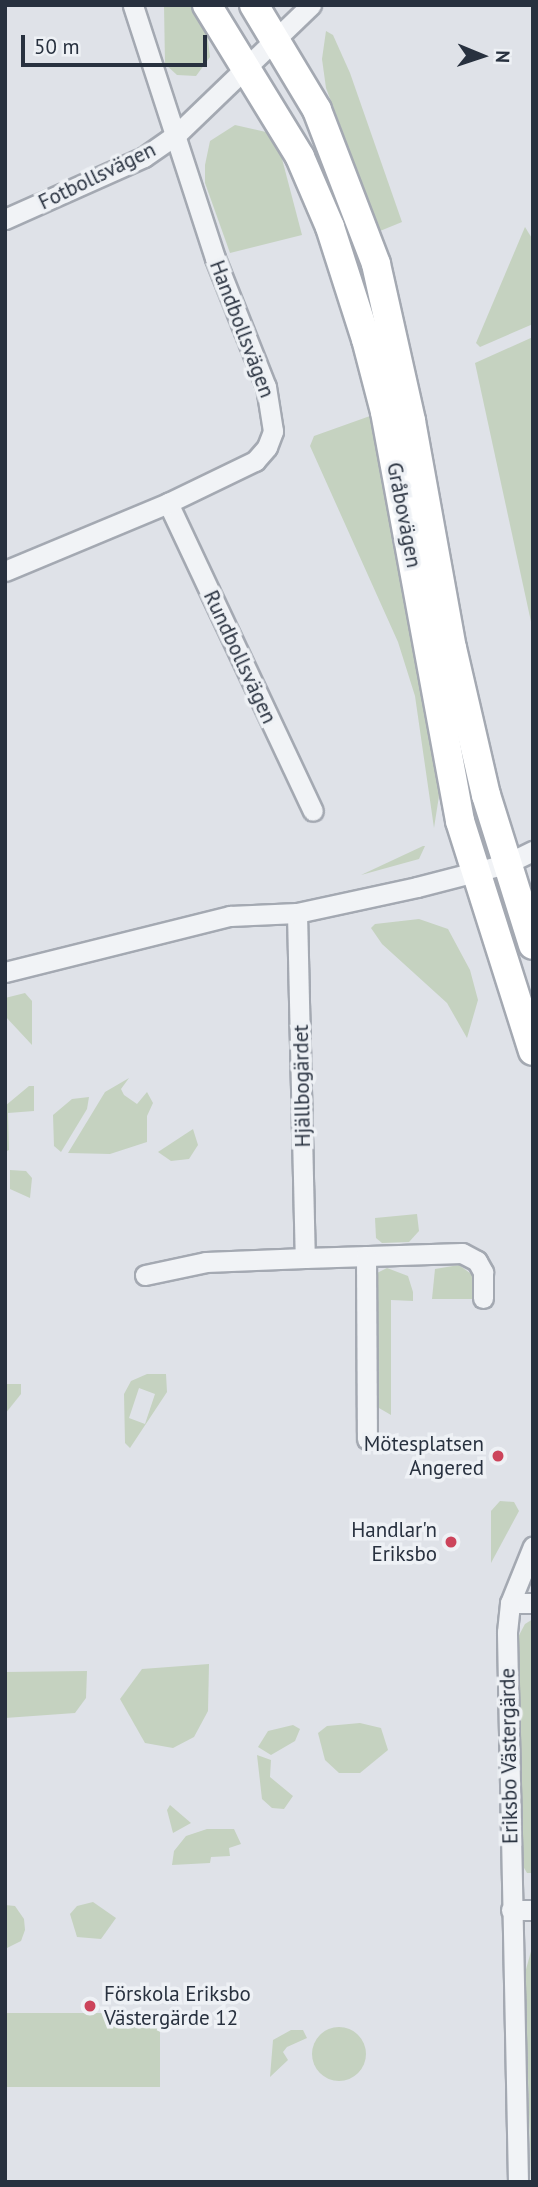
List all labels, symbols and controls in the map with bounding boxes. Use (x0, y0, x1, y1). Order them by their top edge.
scale bar (24, 21, 210, 65)
north arrow (447, 21, 517, 91)
text: 50 m (34, 33, 80, 60)
text: N (491, 50, 515, 63)
street label: Fotbollsvägen (34, 137, 160, 215)
street label: Handbollsvägen (204, 257, 280, 401)
street label: Gråbovägen (381, 460, 427, 570)
street label: Rundbollsvägen (198, 586, 282, 728)
street label: Hjällbogärdet (288, 1024, 316, 1148)
place label: Mötesplatsen Angered (364, 1431, 484, 1481)
marker: Mötesplatsen Angered (490, 1448, 506, 1464)
place label: Handlar'n Eriksbo (351, 1517, 437, 1567)
marker: Handlar'n Eriksbo (443, 1534, 459, 1550)
street label: Eriksbo Västergärde (495, 1667, 523, 1845)
place label: Förskola Eriksbo Västergärde 12 (104, 1981, 251, 2031)
marker: Förskola Eriksbo Västergärde 12 (82, 1998, 98, 2014)

